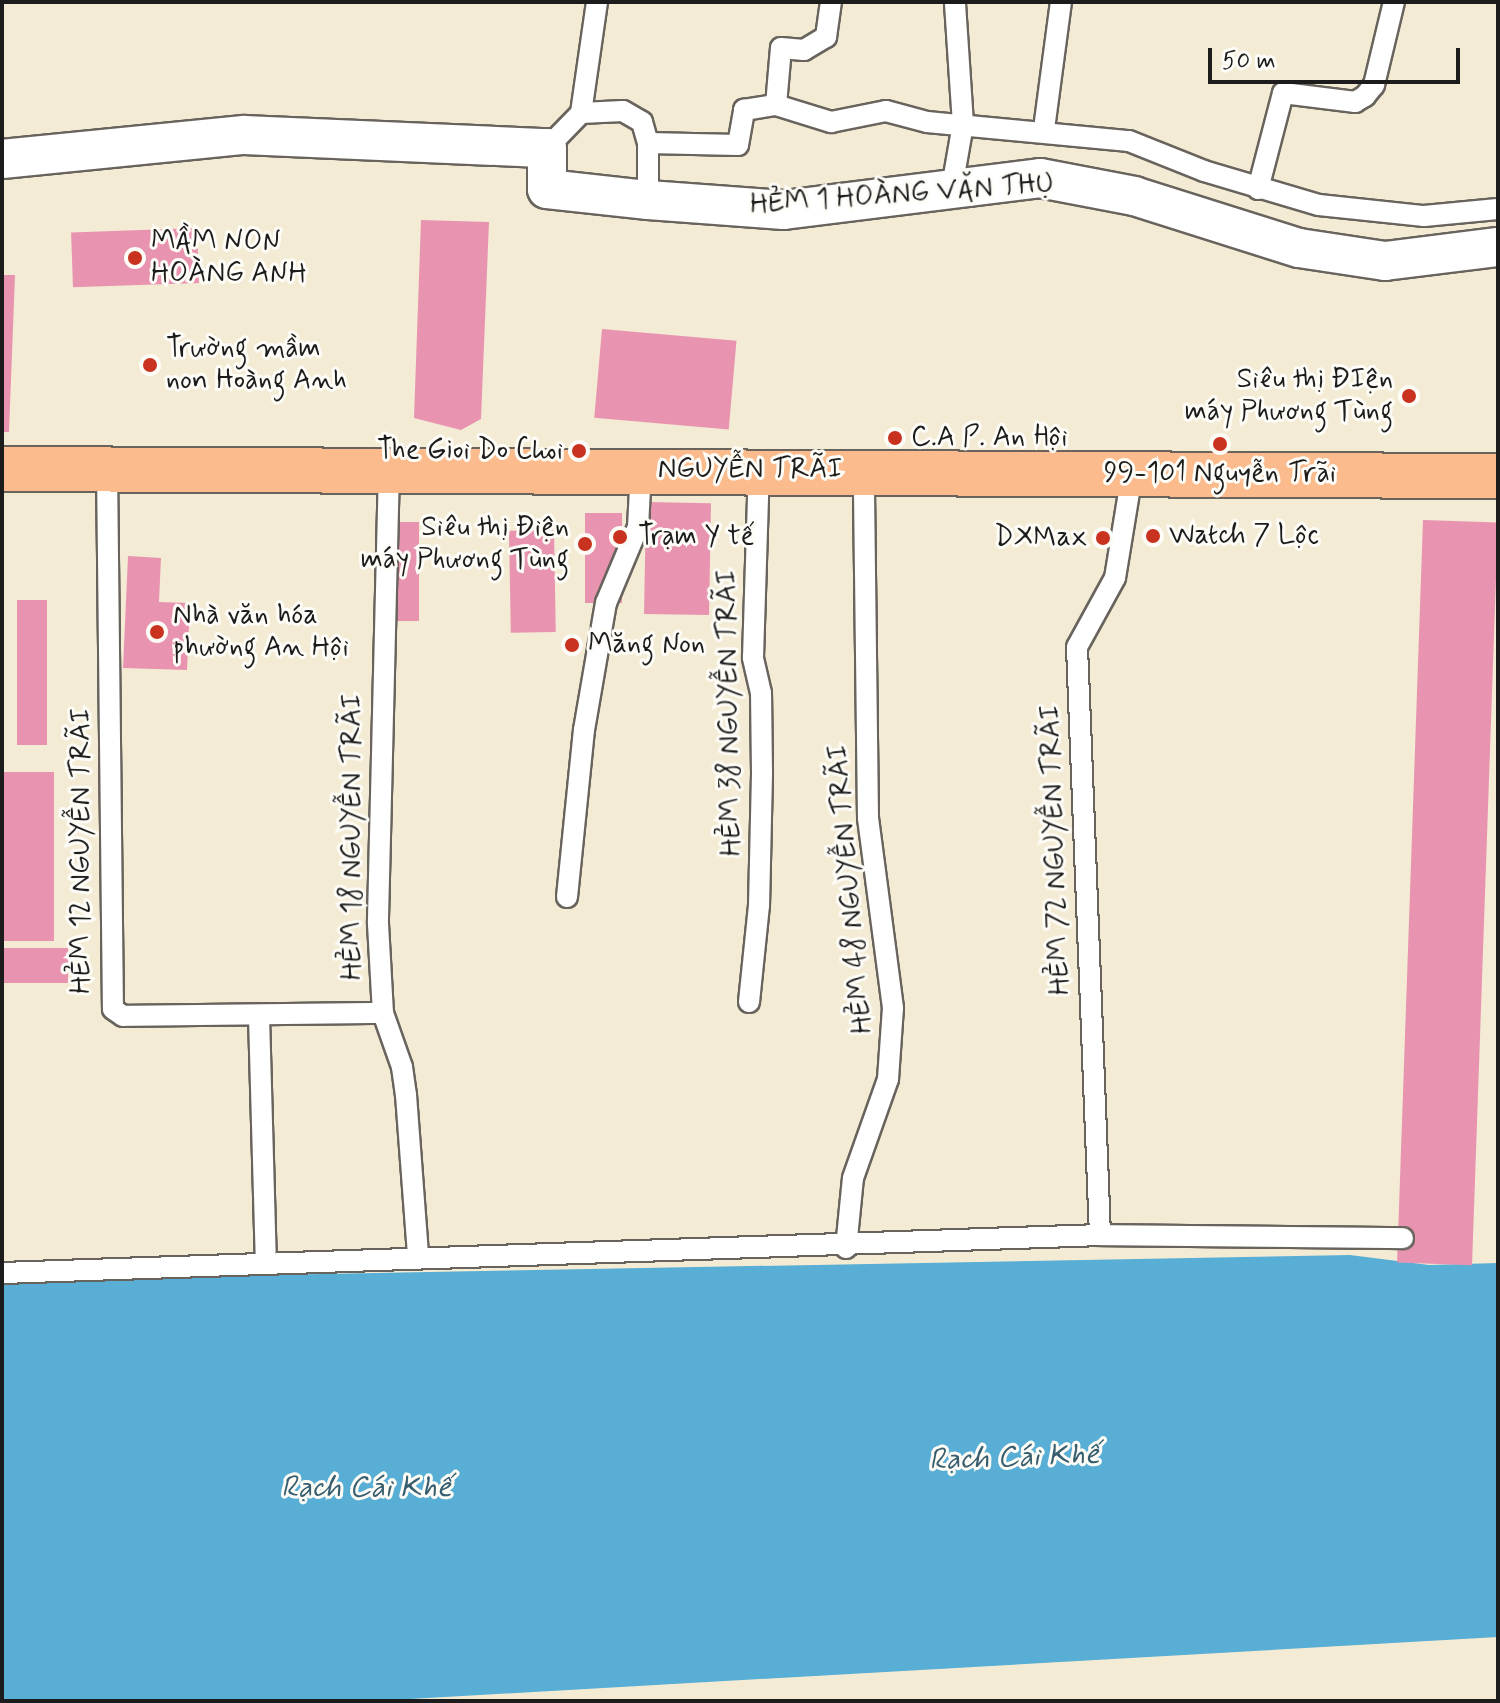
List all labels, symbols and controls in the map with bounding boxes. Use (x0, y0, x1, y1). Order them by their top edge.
scale bar (1212, 32, 1464, 82)
text: 50 m (1222, 46, 1276, 77)
street label: HẺM 1 HOÀNG VĂN THỤ (753, 168, 1051, 222)
place label: MẦM NON HOÀNG ANH (151, 225, 305, 291)
marker: MẦM NON HOÀNG ANH (126, 249, 144, 267)
place label: Trường mầm non Hoàng Anh (166, 332, 341, 398)
marker: Trường mầm non Hoàng Anh (141, 356, 159, 374)
place label: Siêu thị ĐIện máy Phương Tùng (1184, 363, 1393, 429)
marker: Siêu thị ĐIện máy Phương Tùng (1400, 387, 1418, 405)
place label: C.A P. An Hội (911, 421, 1070, 455)
marker: C.A P. An Hội (886, 429, 904, 447)
place label: The Gioi Do Choi (373, 434, 563, 468)
marker: 99-101 Nguyễn Trãi (1211, 435, 1229, 453)
marker: The Gioi Do Choi (570, 442, 588, 460)
street label: NGUYỄN TRÃI (661, 453, 839, 487)
place label: 99-101 Nguyễn Trãi (1106, 457, 1334, 491)
place label: Siêu thị Điện máy Phương Tùng (360, 511, 569, 577)
place label: Watch 7 Lộc (1169, 519, 1319, 553)
place label: Trạm Y tế (638, 520, 760, 554)
place label: DXMax (994, 521, 1087, 555)
marker: Trạm Y tế (609, 526, 631, 548)
marker: Watch 7 Lộc (1144, 527, 1162, 545)
marker: DXMax (1094, 529, 1112, 547)
marker: Siêu thị Điện máy Phương Tùng (576, 535, 594, 553)
street label: HẺM 38 NGUYỄN TRÃI (711, 573, 749, 853)
place label: Nhà văn hóa phường An Hội (173, 599, 341, 665)
marker: Nhà văn hóa phường An Hội (148, 623, 166, 641)
place label: Măng Non (588, 628, 707, 662)
marker: Măng Non (563, 636, 581, 654)
street label: HẺM 18 NGUYỄN TRÃI (336, 697, 370, 977)
street label: HẺM 72 NGUYỄN TRÃI (1034, 707, 1078, 993)
street label: HẺM 12 NGUYỄN TRÃI (65, 711, 99, 991)
street label: HẺM 48 NGUYỄN TRÃI (822, 746, 880, 1032)
water label: Rạch Cái Khế (928, 1437, 1100, 1479)
water label: Rạch Cái Khế (281, 1470, 451, 1506)

